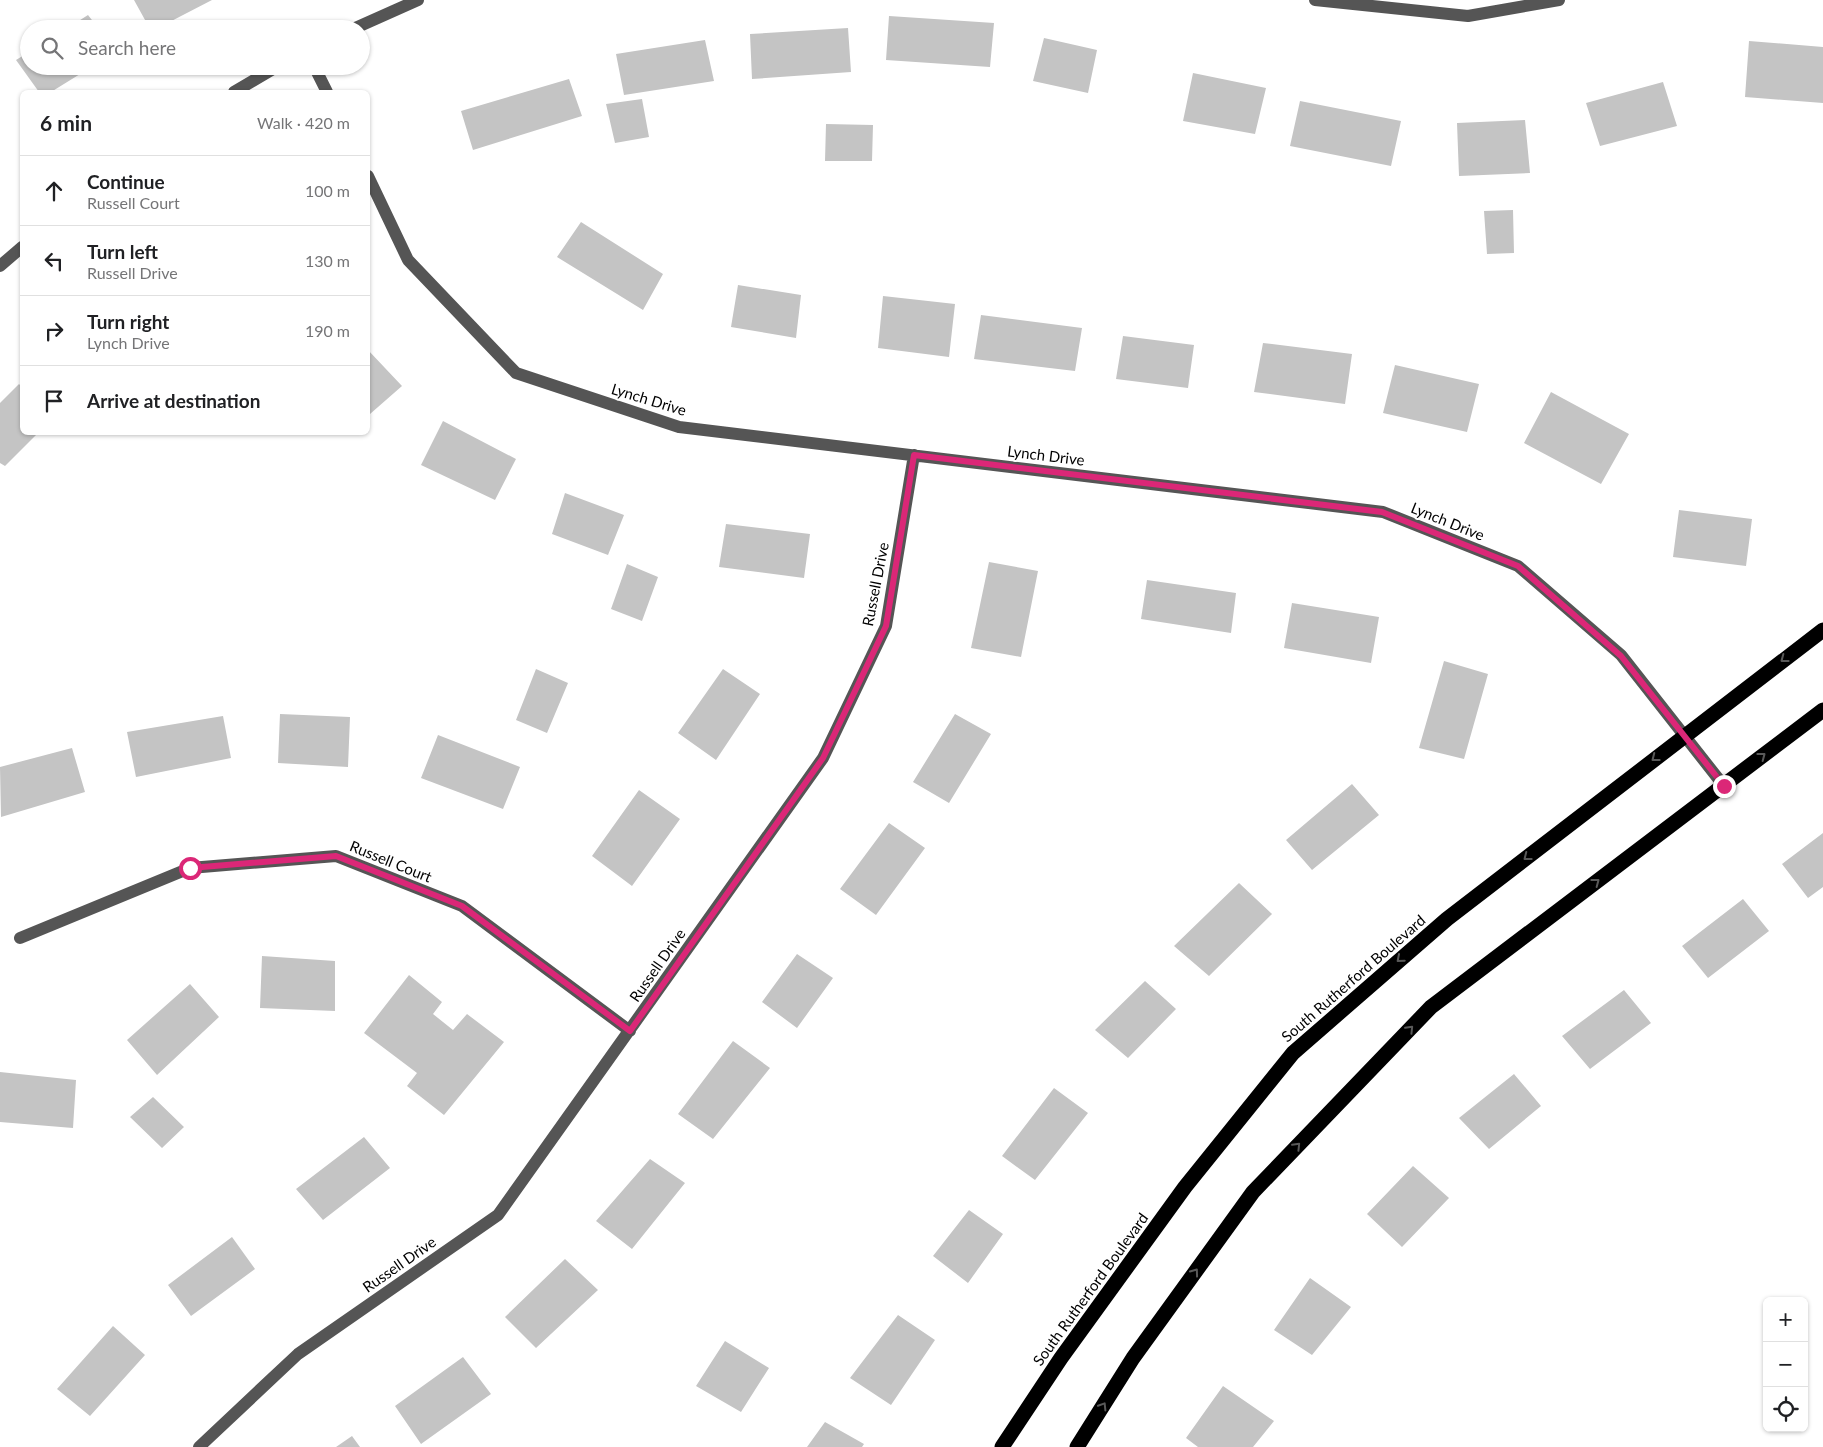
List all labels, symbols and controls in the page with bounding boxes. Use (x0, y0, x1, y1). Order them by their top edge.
search box (20, 20, 370, 75)
icon: search (38, 34, 66, 62)
text: Search here (78, 36, 176, 59)
text: 6 min (40, 110, 92, 135)
text: Walk · 420 m (257, 113, 350, 132)
text: Continue (87, 170, 165, 193)
icon: ahead (40, 177, 68, 205)
text: 100 m (305, 181, 350, 200)
text: Russell Court (87, 193, 180, 212)
text: Turn left (87, 240, 158, 263)
icon: left (40, 247, 68, 275)
text: 130 m (305, 251, 350, 270)
text: Russell Drive (87, 263, 178, 282)
text: Turn right (87, 310, 169, 333)
icon: right (40, 317, 68, 345)
text: 190 m (305, 321, 350, 340)
text: Lynch Drive (87, 333, 170, 352)
street label: Lynch Drive (609, 379, 689, 419)
icon: arrive (40, 387, 68, 415)
text: Arrive at destination (87, 389, 260, 412)
street label: Lynch Drive (1006, 441, 1086, 469)
street label: Lynch Drive (1409, 498, 1487, 544)
street label: Russell Drive (858, 540, 892, 627)
one-way arrow (1780, 653, 1790, 662)
one-way arrow (1652, 752, 1661, 760)
one-way arrow (1756, 754, 1765, 762)
route end (1713, 775, 1736, 798)
street label: Russell Court (347, 836, 435, 886)
one-way arrow (1523, 852, 1532, 861)
route start (179, 857, 202, 880)
one-way arrow (1590, 879, 1600, 888)
street label: South Rutherford Boulevard (1278, 911, 1428, 1045)
street label: Russell Drive (625, 925, 689, 1005)
one-way arrow (1397, 954, 1406, 963)
one-way arrow (1404, 1026, 1413, 1035)
one-way arrow (1291, 1142, 1300, 1151)
street label: South Rutherford Boulevard (1029, 1209, 1151, 1369)
street label: Russell Drive (359, 1232, 439, 1296)
one-way arrow (1189, 1268, 1198, 1278)
map controls (1763, 1297, 1808, 1432)
button: + (1763, 1297, 1808, 1342)
button: − (1763, 1342, 1808, 1387)
button: locate (1763, 1387, 1808, 1432)
one-way arrow (1097, 1402, 1106, 1411)

